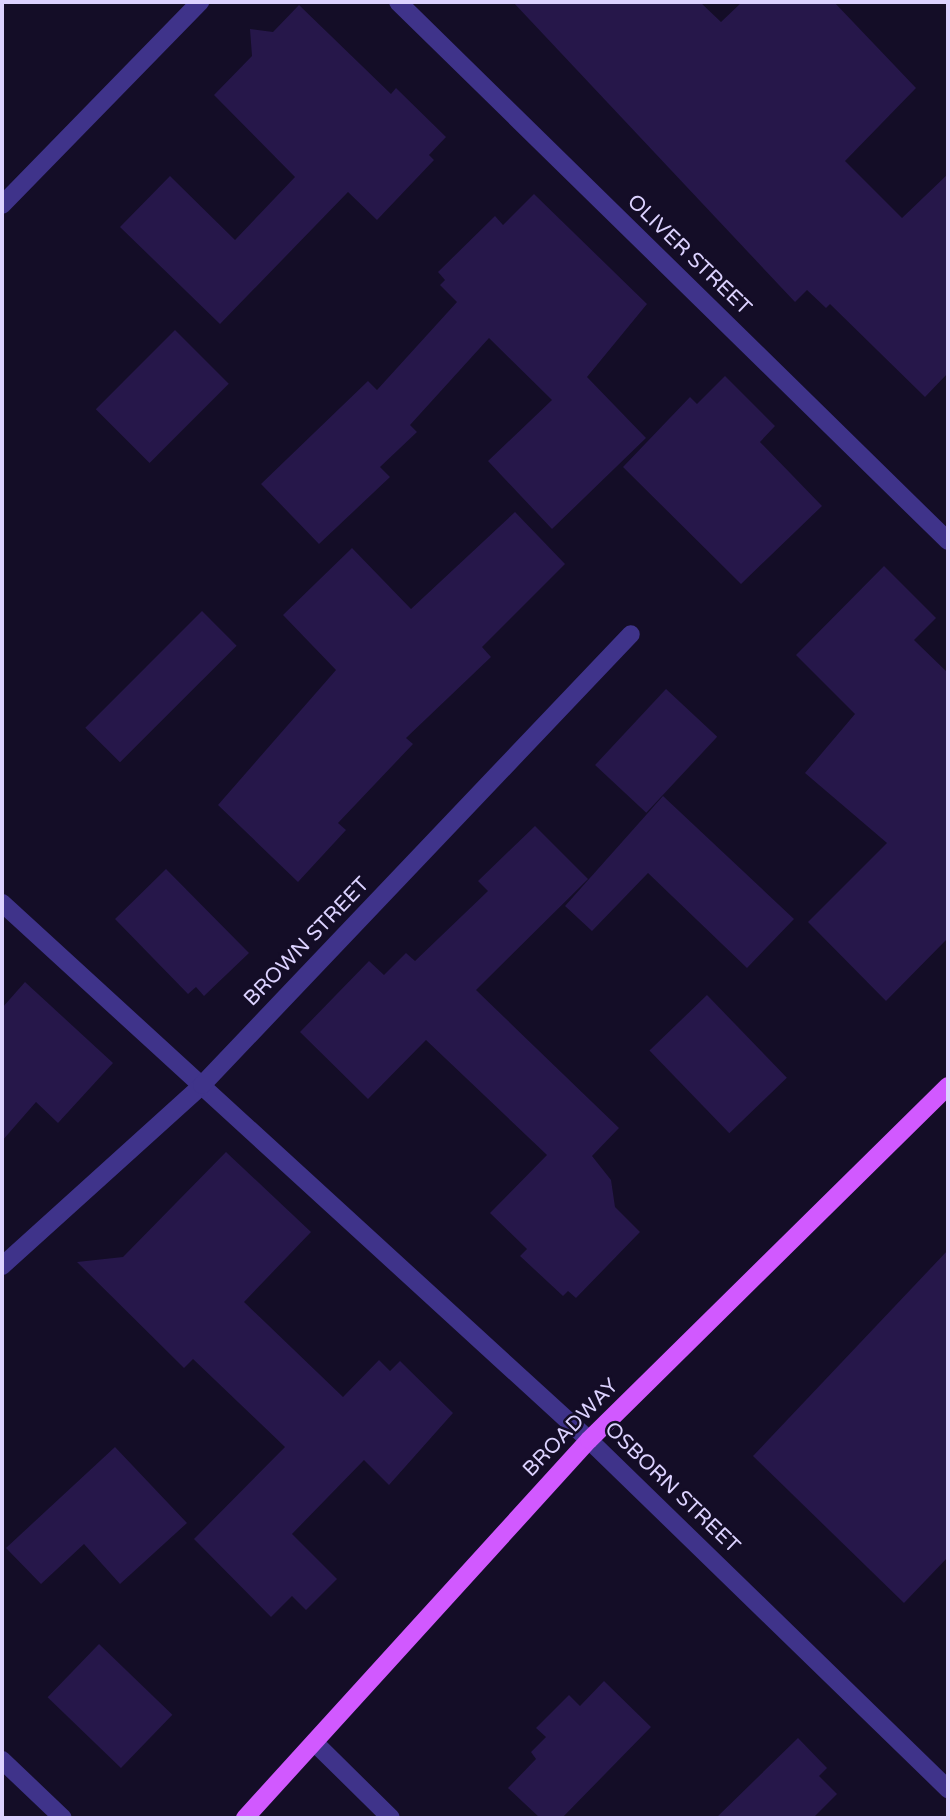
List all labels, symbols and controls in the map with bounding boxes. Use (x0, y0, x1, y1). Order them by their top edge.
street label: OLIVER STREET (622, 189, 756, 321)
street label: BROWN STREET (239, 872, 375, 1012)
street label: BROADWAY (518, 1374, 624, 1482)
street label: OSBORN STREET (599, 1417, 745, 1559)

